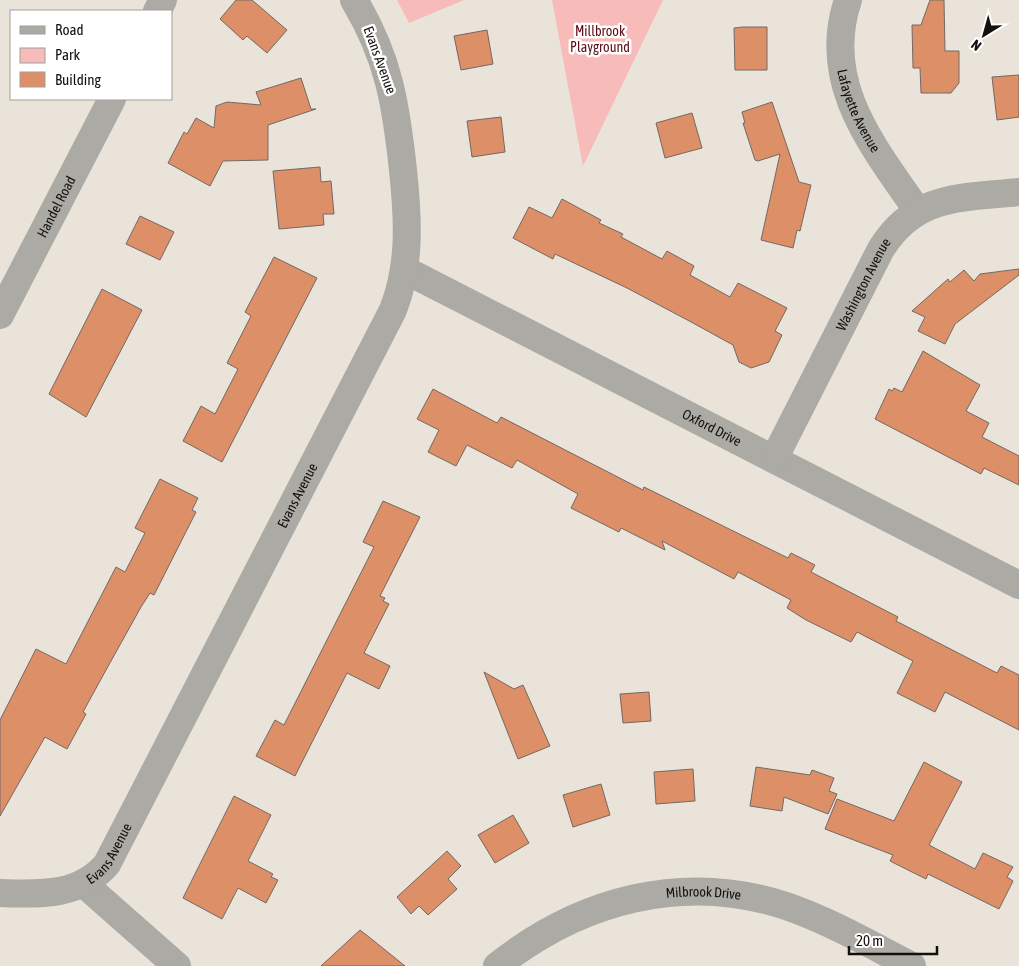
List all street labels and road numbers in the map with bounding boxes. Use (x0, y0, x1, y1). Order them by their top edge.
street label: Evans Avenue (360, 24, 400, 96)
street label: Lafayette Avenue (834, 68, 884, 155)
street label: Handel Road (34, 173, 79, 240)
street label: Washington Avenue (833, 235, 894, 333)
street label: Oxford Drive (680, 406, 744, 449)
street label: Evans Avenue (274, 460, 321, 531)
street label: Evans Avenue (83, 820, 135, 887)
street label: Milbrook Drive (665, 883, 742, 903)

